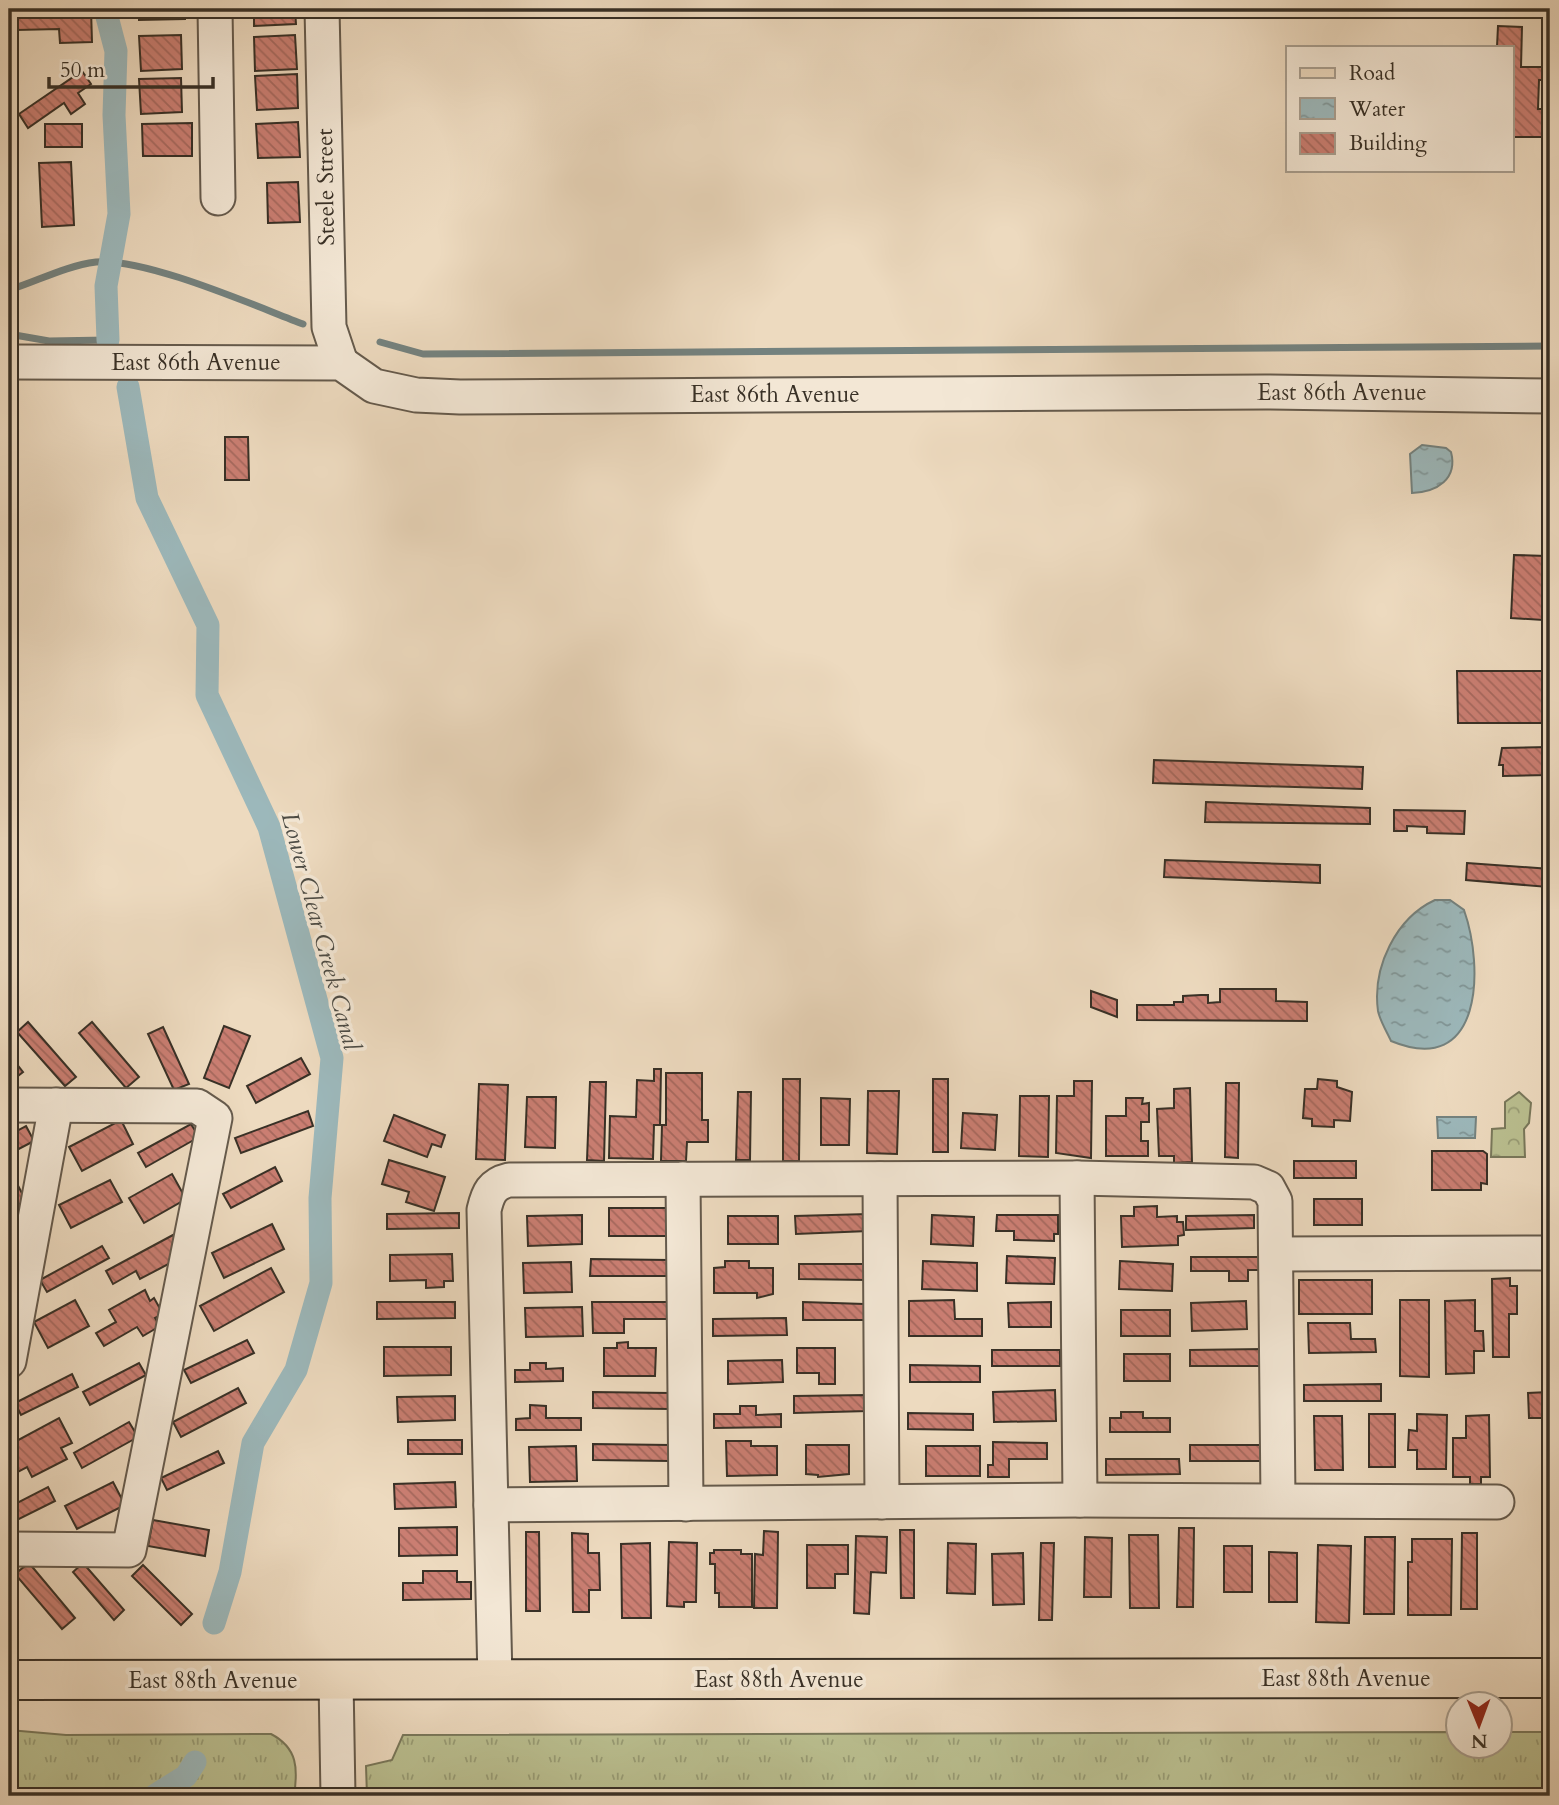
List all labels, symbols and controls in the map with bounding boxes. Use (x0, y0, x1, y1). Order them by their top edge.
scale bar (49, 46, 214, 90)
legend (1286, 46, 1514, 172)
text: 50 m (60, 56, 105, 85)
text: Road (1349, 59, 1395, 88)
text: Water (1348, 95, 1405, 124)
street label: Steele Street (309, 128, 342, 246)
text: Building (1349, 129, 1427, 158)
street label: East 86th Avenue (111, 347, 281, 378)
street label: East 86th Avenue (1257, 377, 1427, 408)
street label: East 86th Avenue (690, 379, 860, 410)
water label: Lower Clear Creek Canal (273, 808, 369, 1055)
street label: East 88th Avenue (1261, 1663, 1431, 1694)
street label: East 88th Avenue (694, 1664, 864, 1695)
street label: East 88th Avenue (128, 1665, 298, 1696)
north arrow (1444, 1689, 1514, 1759)
text: N (1470, 1728, 1488, 1754)

